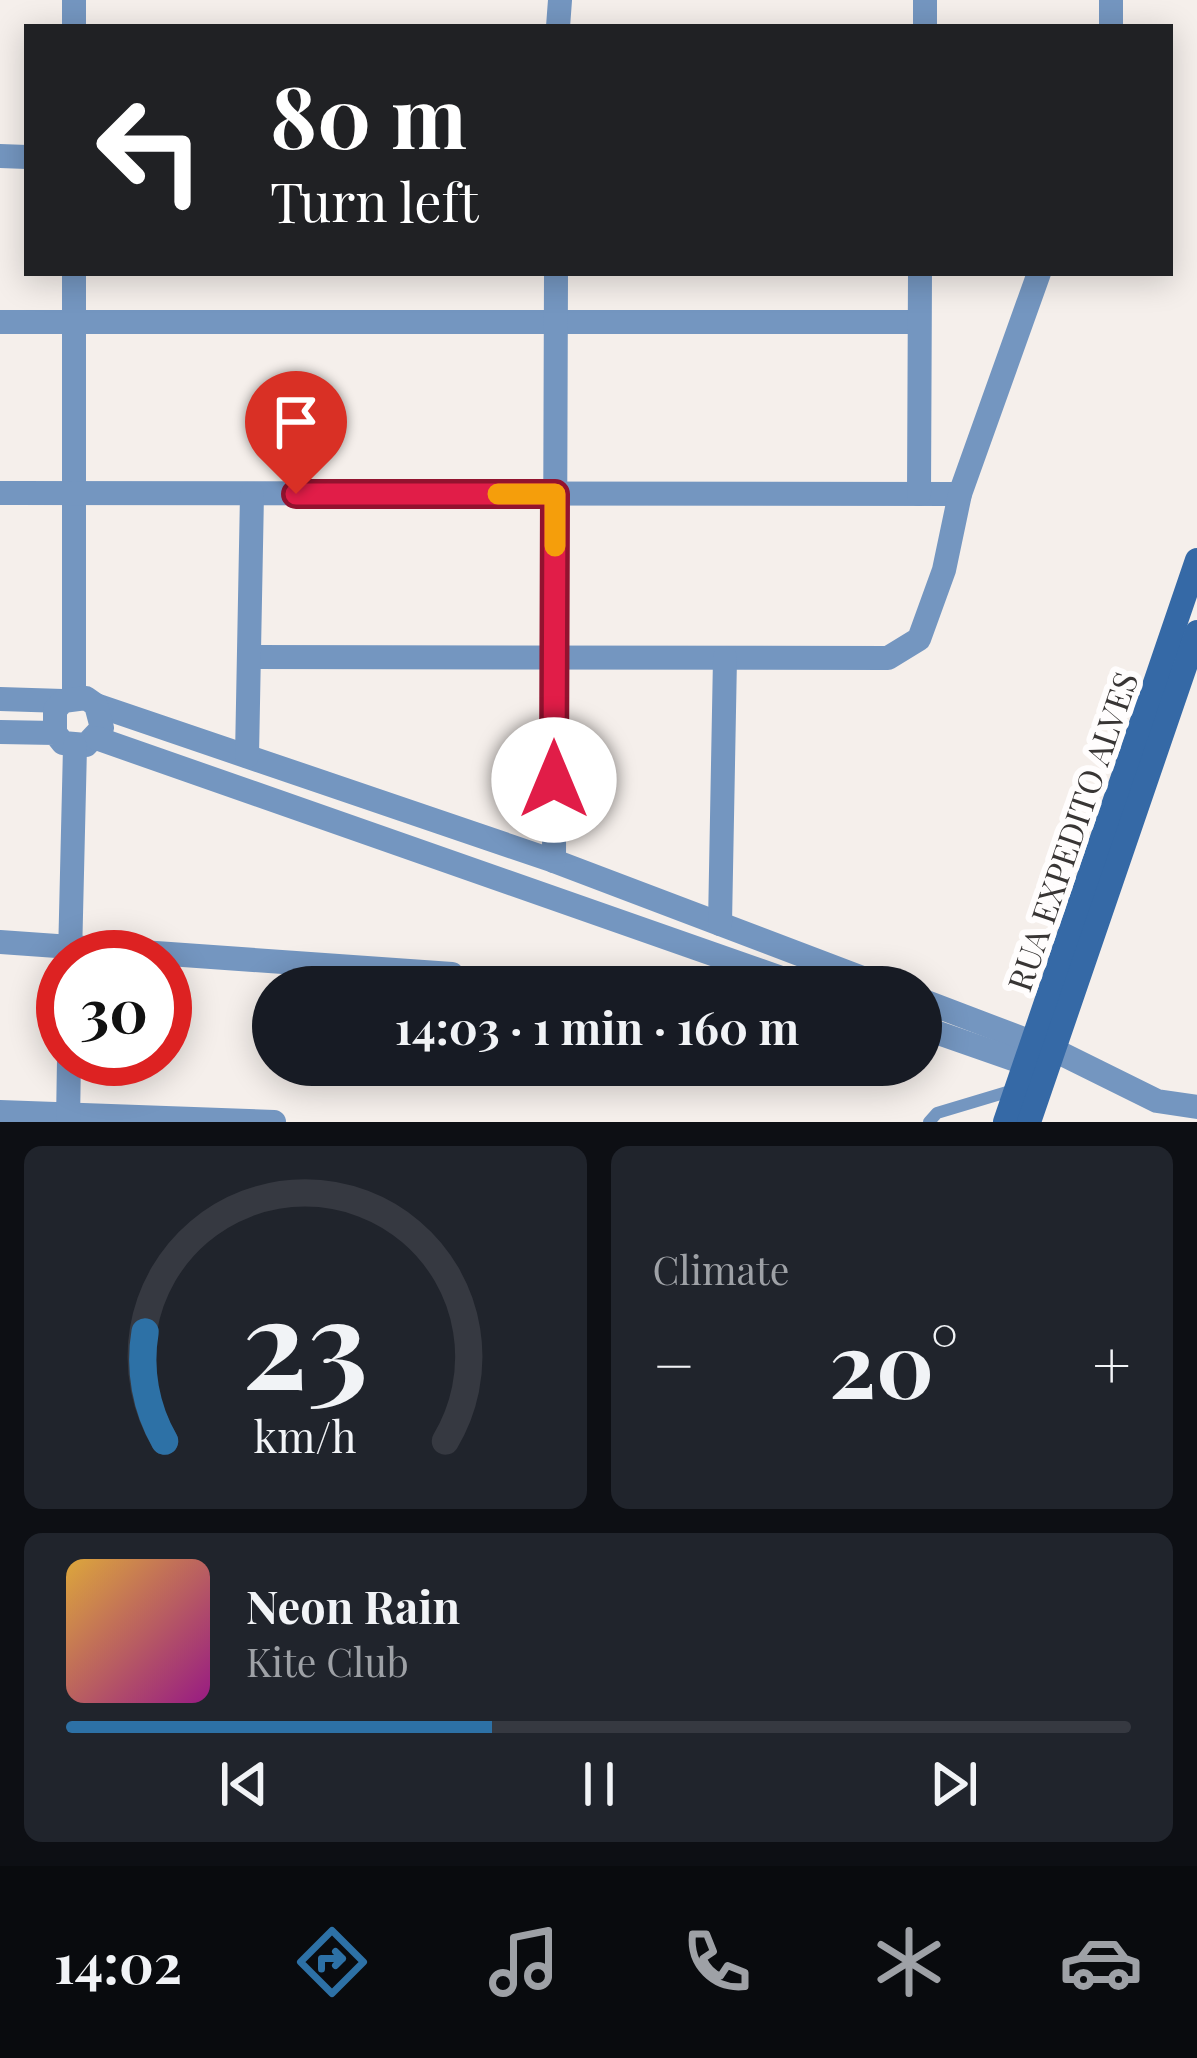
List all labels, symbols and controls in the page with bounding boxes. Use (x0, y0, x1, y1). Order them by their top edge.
text: 80 m (270, 58, 467, 170)
icon: left (72, 72, 228, 228)
text: Turn left (270, 165, 479, 237)
pin (245, 371, 347, 494)
icon: arrive (263, 389, 329, 455)
street label: RUA EXPEDITO ALVES (996, 666, 1146, 996)
position arrow (491, 717, 617, 843)
speed limit sign: 30 (36, 930, 192, 1086)
text: 14:03 · 1 min · 160 m (395, 996, 799, 1056)
text: Climate (653, 1243, 790, 1295)
text: 23 (242, 1255, 368, 1421)
text: 20° (829, 1302, 959, 1422)
text: − (653, 1319, 695, 1407)
text: + (1092, 1319, 1131, 1407)
text: km/h (254, 1406, 357, 1463)
text: Neon Rain (246, 1575, 460, 1635)
text: Kite Club (246, 1635, 409, 1687)
icon: previous (211, 1751, 277, 1817)
icon: pause (566, 1751, 632, 1817)
icon: next (921, 1751, 987, 1817)
icon: directions (290, 1920, 374, 2004)
icon: music (482, 1920, 566, 2004)
icon: phone (675, 1920, 759, 2004)
icon: climate (867, 1920, 951, 2004)
icon: car (1059, 1920, 1143, 2004)
text: 14:02 (54, 1926, 182, 1998)

